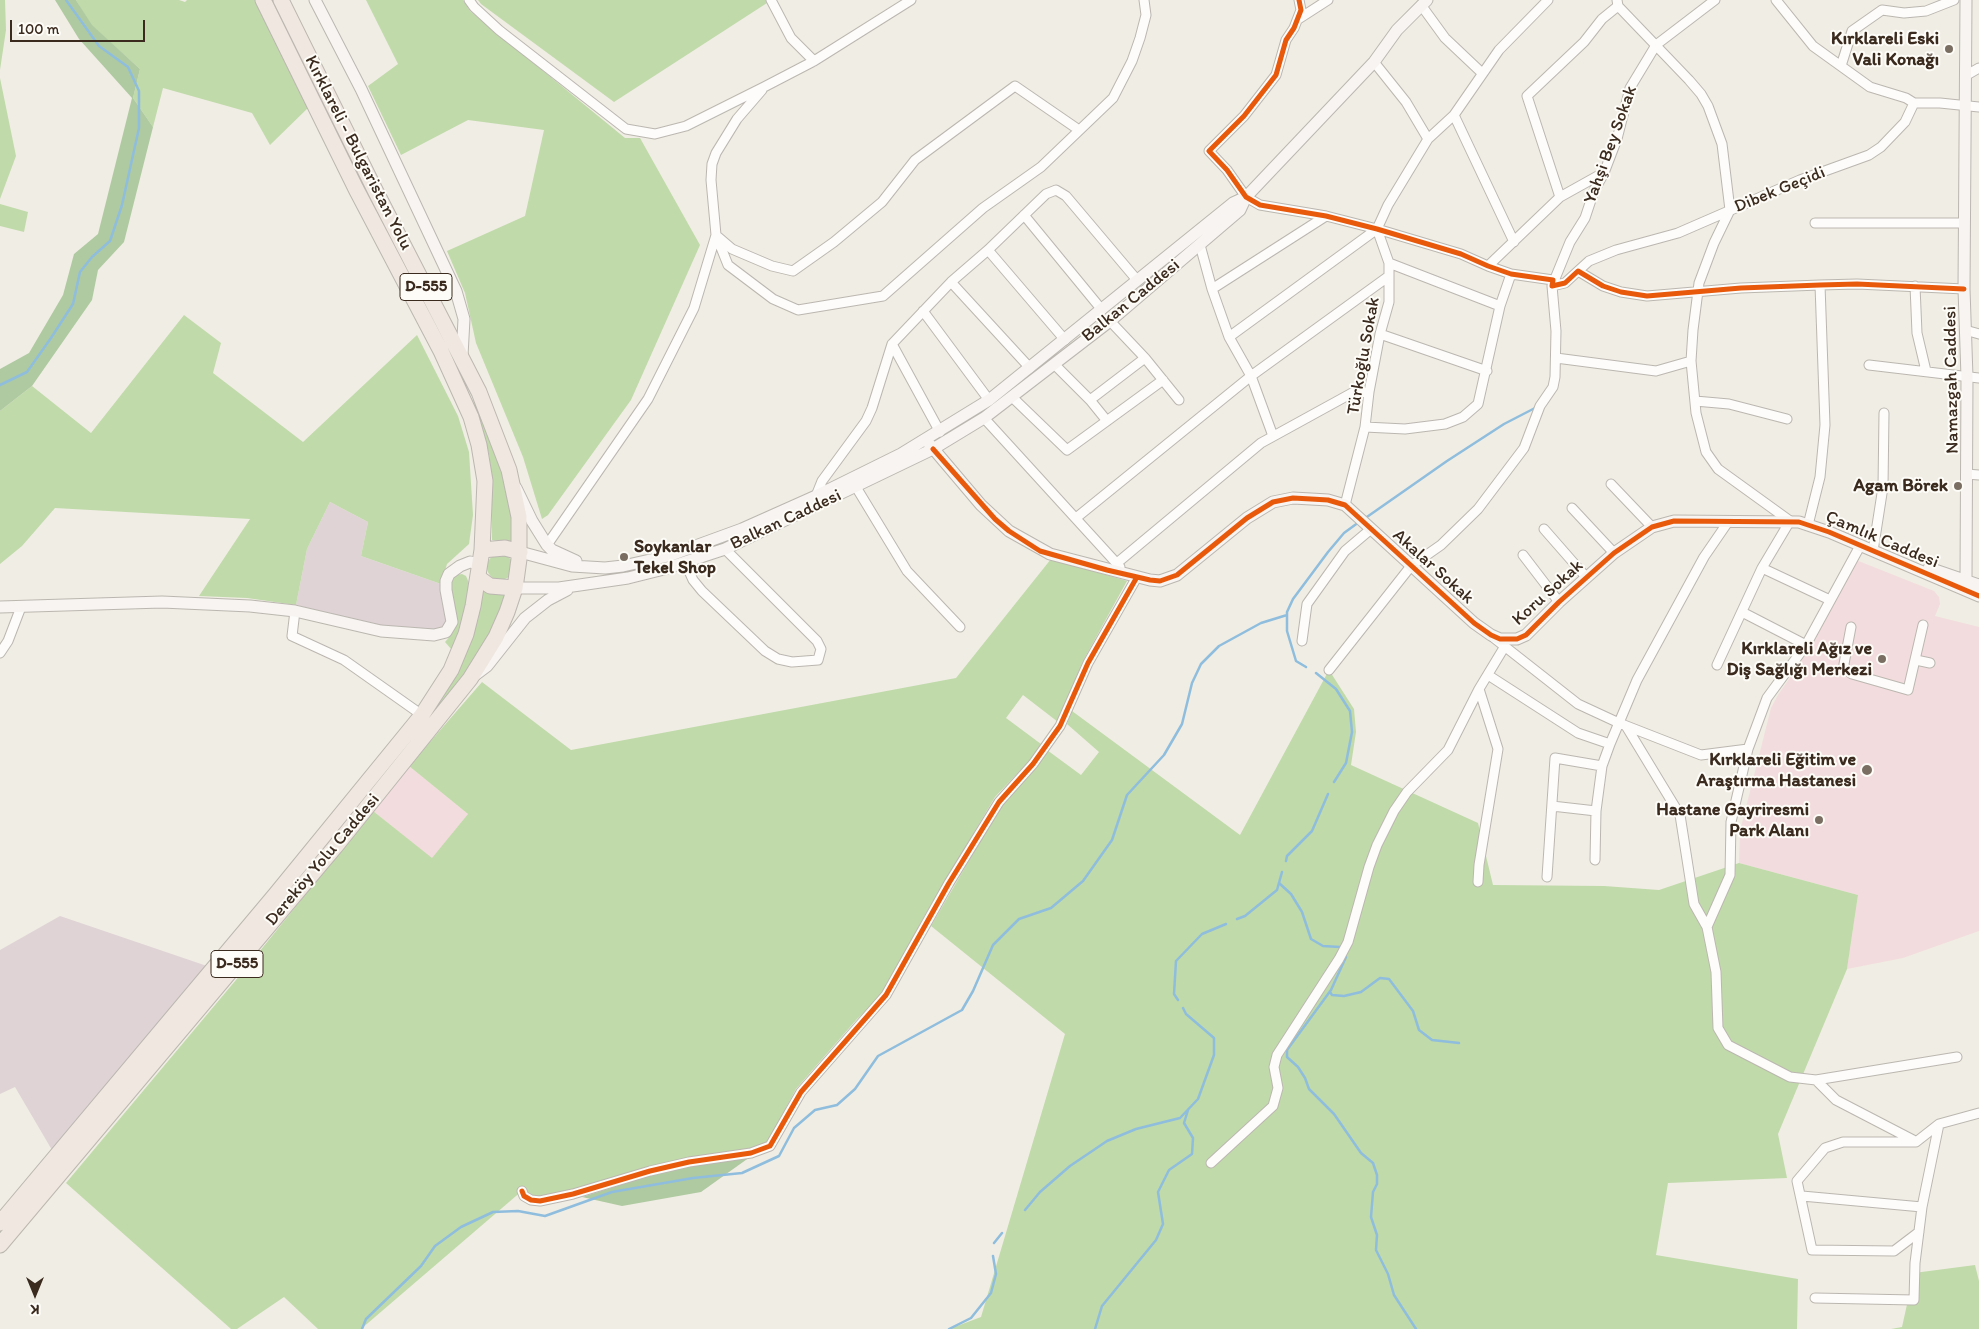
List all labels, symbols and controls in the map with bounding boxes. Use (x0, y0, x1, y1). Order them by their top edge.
scale bar (12, 10, 148, 42)
text: 100 m (18, 20, 59, 38)
place label: Kırklareli Eski Vali Konağı (1831, 28, 1939, 70)
marker: Kırklareli Eski Vali Konağı (1943, 43, 1955, 55)
street label: Kırklareli - Bulgaristan Yolu (299, 52, 417, 254)
street label: Yahşi Bey Sokak (1580, 83, 1642, 207)
street label: Dibek Geçidi (1731, 162, 1829, 218)
street label: Balkan Caddesi (1078, 255, 1184, 347)
road number: D-555 (400, 274, 452, 300)
street label: Türkoğlu Sokak (1343, 295, 1385, 417)
street label: Namazgah Caddesi (1940, 306, 1964, 454)
place label: Agam Börek (1854, 475, 1948, 497)
marker: Agam Börek (1952, 480, 1964, 492)
street label: Balkan Caddesi (727, 485, 845, 555)
street label: Çamlık Caddesi (1822, 506, 1942, 574)
street label: Akalar Sokak (1388, 525, 1478, 609)
place label: Soykanlar Tekel Shop (634, 536, 716, 578)
marker: Soykanlar Tekel Shop (618, 551, 630, 563)
street label: Koru Sokak (1508, 555, 1588, 631)
place label: Kırklareli Ağız ve Diş Sağlığı Merkezi (1727, 638, 1872, 681)
marker: Kırklareli Ağız ve Diş Sağlığı Merkezi (1876, 653, 1888, 665)
place label: Kırklareli Eğitim ve Araştırma Hastanesi (1697, 749, 1856, 792)
marker: Kırklareli Eğitim ve Araştırma Hastanesi (1860, 763, 1874, 777)
street label: Dereköy Yolu Caddesi (261, 789, 385, 931)
place label: Hastane Gayriresmi Park Alanı (1656, 799, 1809, 842)
marker: Hastane Gayriresmi Park Alanı (1813, 814, 1825, 826)
road number: D-555 (211, 951, 263, 978)
north arrow (10, 1269, 60, 1319)
text: K (31, 1301, 39, 1318)

